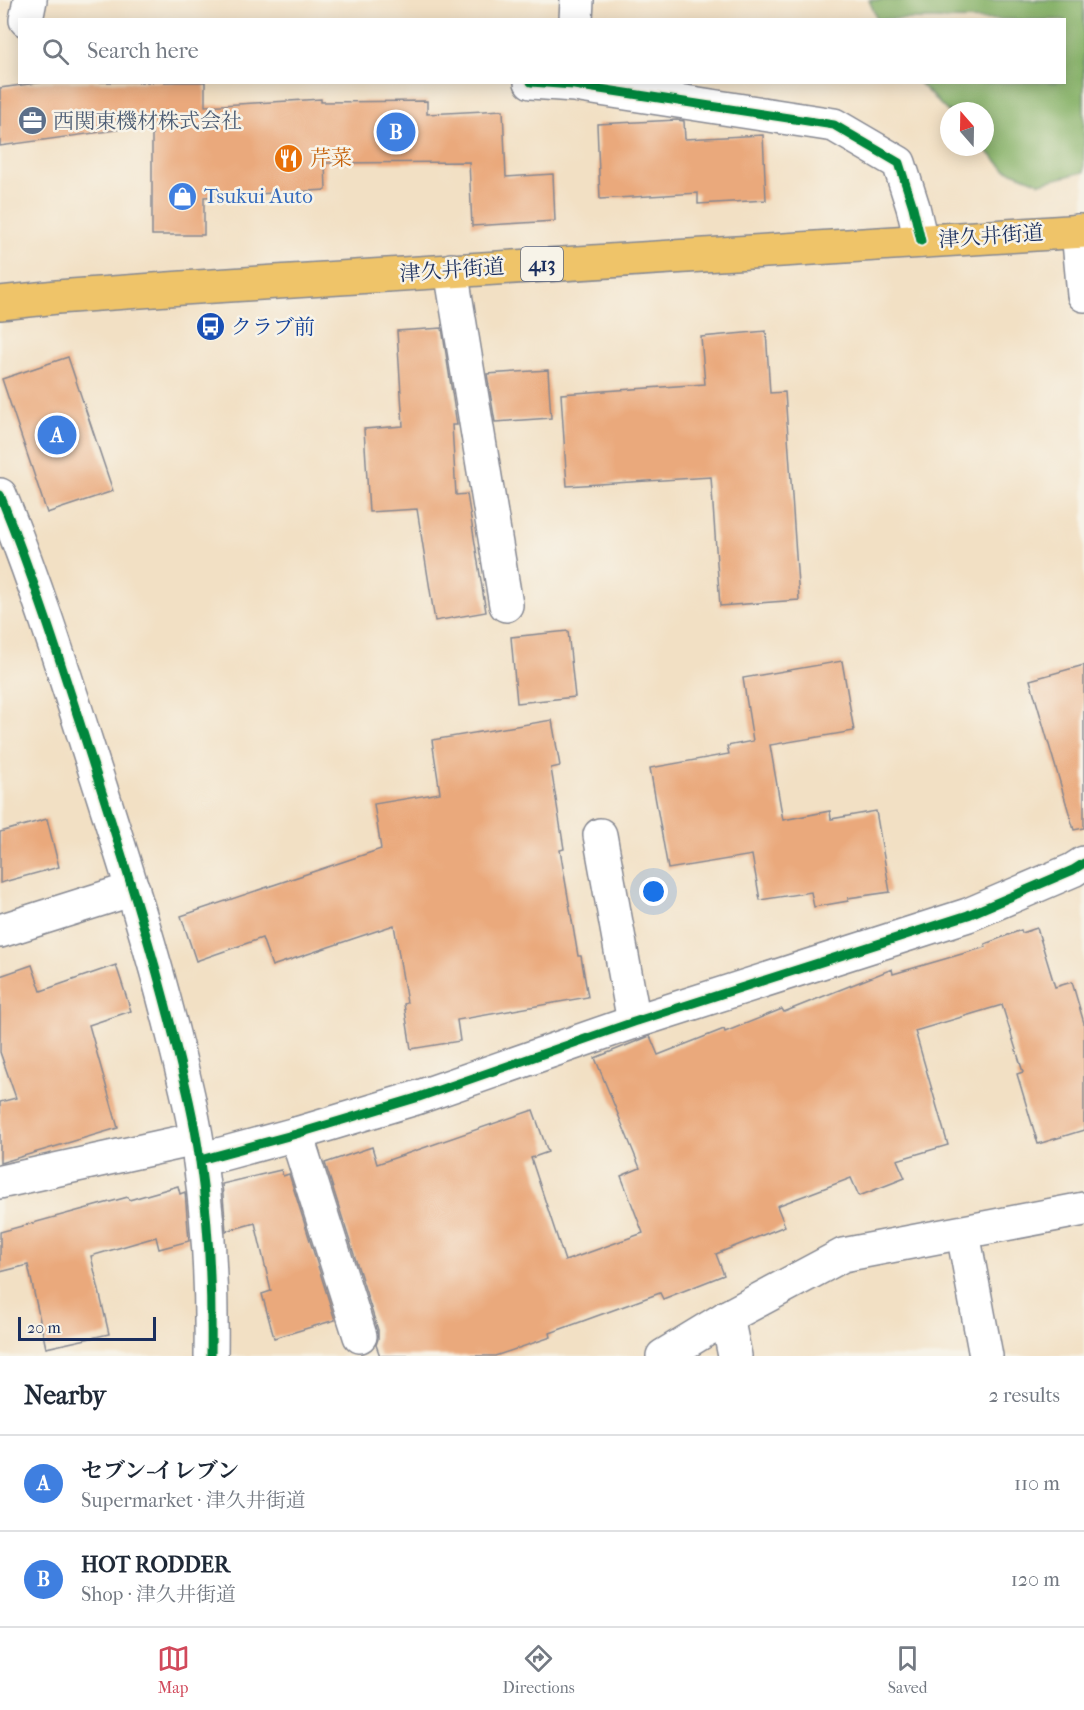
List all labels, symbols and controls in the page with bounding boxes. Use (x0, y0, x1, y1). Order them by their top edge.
search box (18, 18, 1066, 84)
icon: search (39, 35, 72, 68)
text: Search here (87, 38, 199, 64)
north arrow (940, 102, 994, 156)
office icon: 西関東機材株式会社 (16, 105, 48, 137)
place label: 西関東機材株式会社 (53, 109, 242, 133)
pin: B (376, 110, 416, 154)
restaurant icon: 芹菜 (273, 142, 305, 174)
place label: 芹菜 (310, 146, 352, 170)
shop icon: Tsukui Auto (167, 180, 199, 212)
place label: Tsukui Auto (204, 184, 313, 208)
street label: 津久井街道 (938, 220, 1044, 252)
road number: 413 (521, 247, 563, 281)
street label: 津久井街道 (399, 254, 505, 286)
bus stop icon: クラブ前 (194, 311, 226, 343)
place label: クラブ前 (231, 315, 315, 339)
pin: A (38, 412, 76, 458)
your location (639, 877, 668, 906)
scale bar (18, 1314, 156, 1342)
text: 20 m (27, 1318, 61, 1337)
text: Nearby (24, 1380, 106, 1411)
text: 2 results (989, 1384, 1060, 1407)
text: セブン-イレブン (81, 1458, 239, 1484)
text: A (37, 1472, 50, 1495)
text: 110 m (1014, 1472, 1060, 1495)
text: Supermarket · 津久井街道 (81, 1489, 306, 1512)
text: HOT RODDER (81, 1552, 230, 1578)
text: B (37, 1568, 50, 1591)
text: 120 m (1011, 1568, 1060, 1591)
text: Shop · 津久井街道 (81, 1583, 236, 1606)
tab: Map (157, 1642, 190, 1697)
tab: Directions (503, 1642, 575, 1697)
tab: Saved (888, 1642, 927, 1697)

